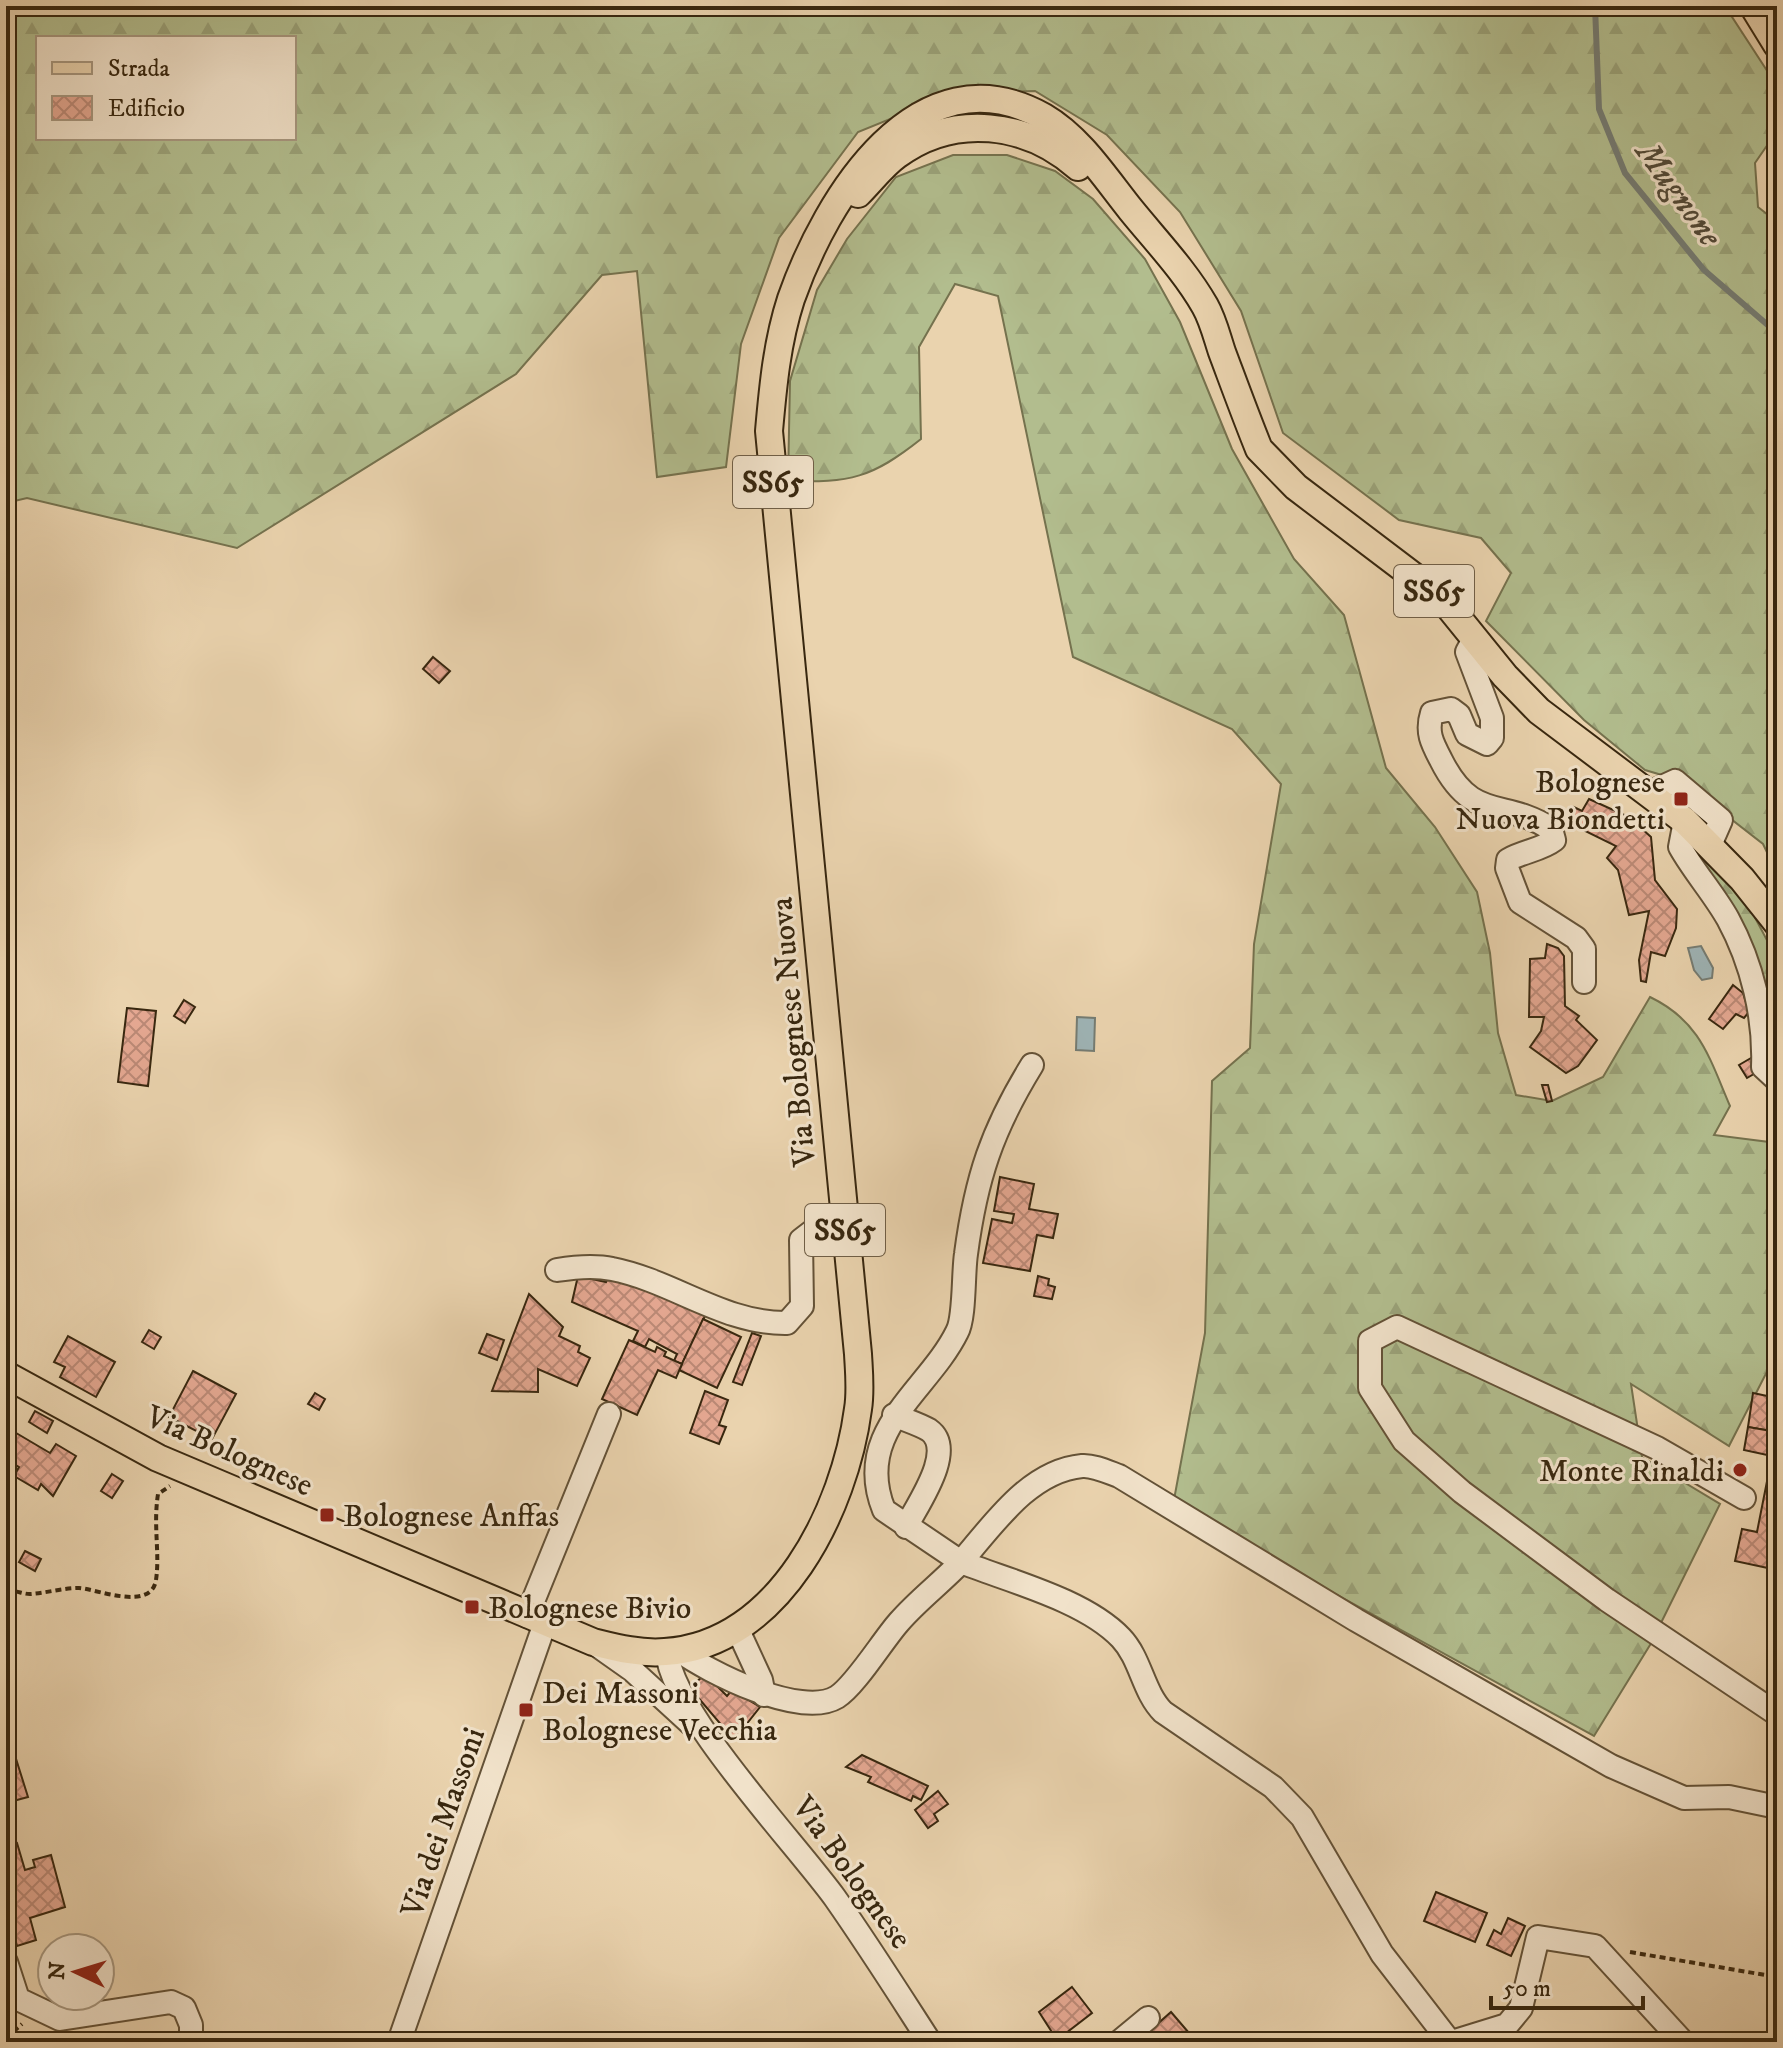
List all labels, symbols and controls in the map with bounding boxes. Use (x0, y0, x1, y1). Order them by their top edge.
legend (36, 36, 296, 140)
text: Strada (108, 54, 170, 84)
text: Edificio (108, 94, 185, 124)
water label: Mugnone (1625, 132, 1731, 256)
road number: SS65 (733, 456, 813, 508)
road number: SS65 (1394, 565, 1474, 617)
place label: Bolognese Nuova Biondetti (1455, 763, 1665, 840)
marker: Bolognese Nuova Biondetti (1672, 790, 1690, 808)
street label: Via Bolognese Nuova (762, 895, 826, 1169)
road number: SS65 (805, 1204, 885, 1256)
street label: Via Bolognese (138, 1397, 319, 1506)
place label: Monte Rinaldi (1539, 1452, 1724, 1492)
marker: Monte Rinaldi (1731, 1461, 1749, 1479)
place label: Bolognese Anffas (343, 1497, 559, 1537)
marker: Bolognese Anffas (318, 1506, 336, 1524)
place label: Bolognese Bivio (488, 1589, 691, 1629)
marker: Bolognese Bivio (463, 1598, 481, 1616)
place label: Dei Massoni Bolognese Vecchia (542, 1674, 777, 1751)
marker: Dei Massoni Bolognese Vecchia (517, 1701, 535, 1719)
street label: Via dei Massoni (392, 1723, 495, 1924)
street label: Via Bolognese (782, 1788, 920, 1957)
north arrow (36, 1932, 116, 2012)
scale bar (1491, 1960, 1643, 2010)
text: N (43, 1961, 72, 1981)
text: 50 m (1503, 1974, 1551, 2004)

